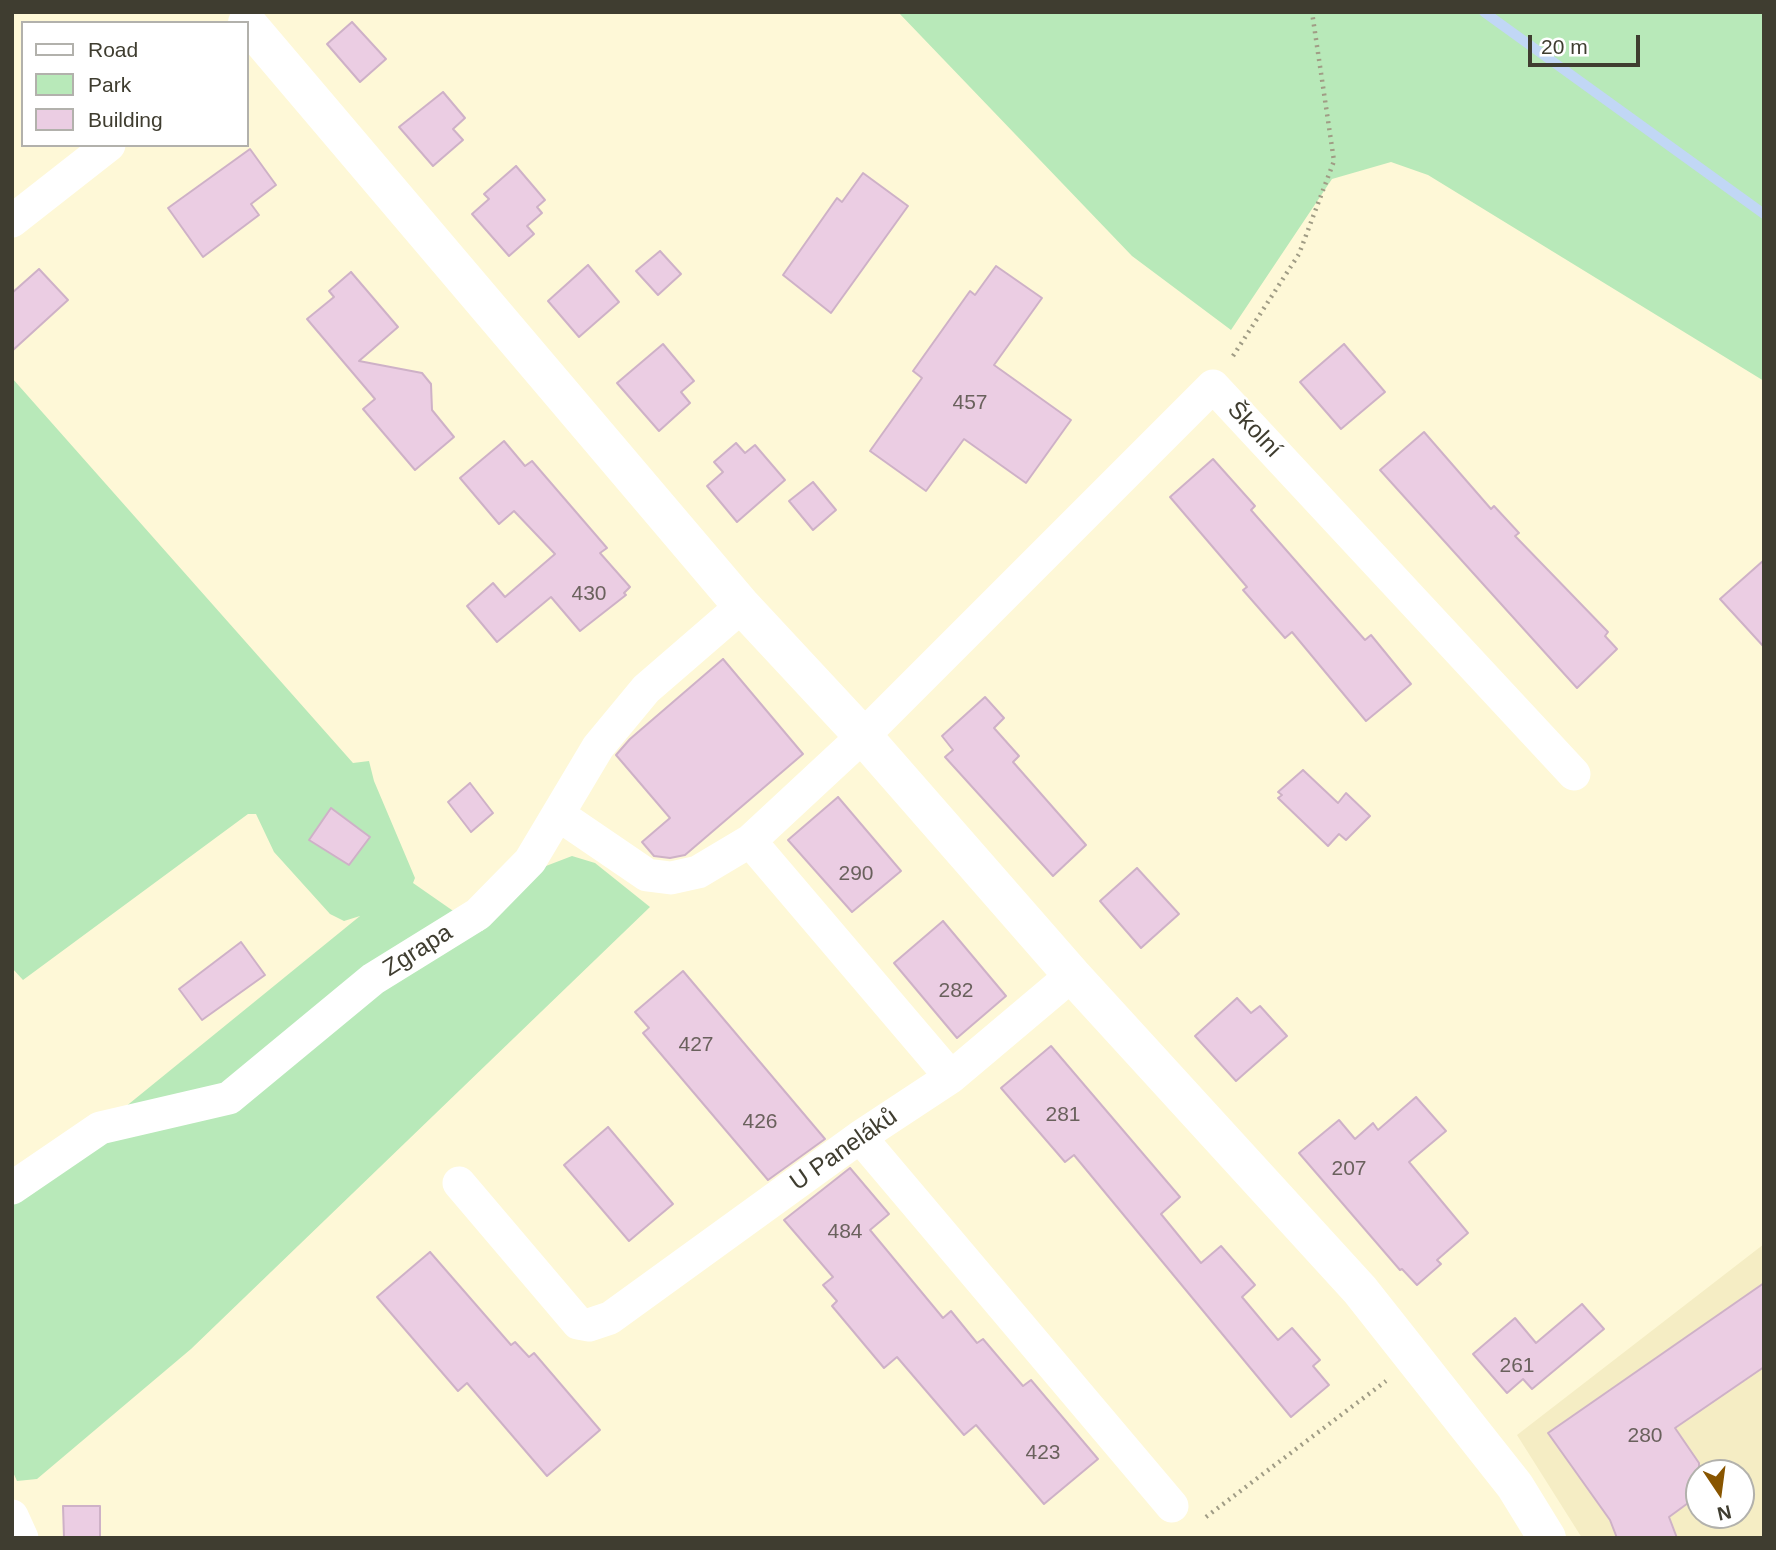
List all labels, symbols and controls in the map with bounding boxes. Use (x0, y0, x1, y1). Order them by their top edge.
legend (21, 21, 248, 147)
scale bar (1531, 21, 1643, 65)
text: 20 m (1541, 35, 1588, 58)
text: Road (88, 38, 138, 61)
text: Park (88, 73, 131, 96)
text: Building (88, 108, 163, 131)
house number: 457 (952, 390, 988, 416)
street label: Školní (1221, 396, 1287, 464)
house number: 430 (571, 581, 607, 607)
house number: 290 (838, 861, 874, 887)
street label: Zgrapa (378, 919, 458, 983)
house number: 282 (938, 978, 974, 1004)
house number: 427 (678, 1032, 714, 1058)
house number: 281 (1045, 1102, 1081, 1128)
street label: U Paneláků (785, 1103, 903, 1197)
house number: 426 (742, 1109, 778, 1135)
house number: 207 (1331, 1156, 1367, 1182)
house number: 484 (827, 1219, 863, 1245)
house number: 261 (1499, 1353, 1535, 1379)
house number: 280 (1627, 1423, 1663, 1449)
house number: 423 (1025, 1440, 1061, 1466)
north arrow (1685, 1459, 1755, 1529)
text: N (1715, 1501, 1733, 1525)

